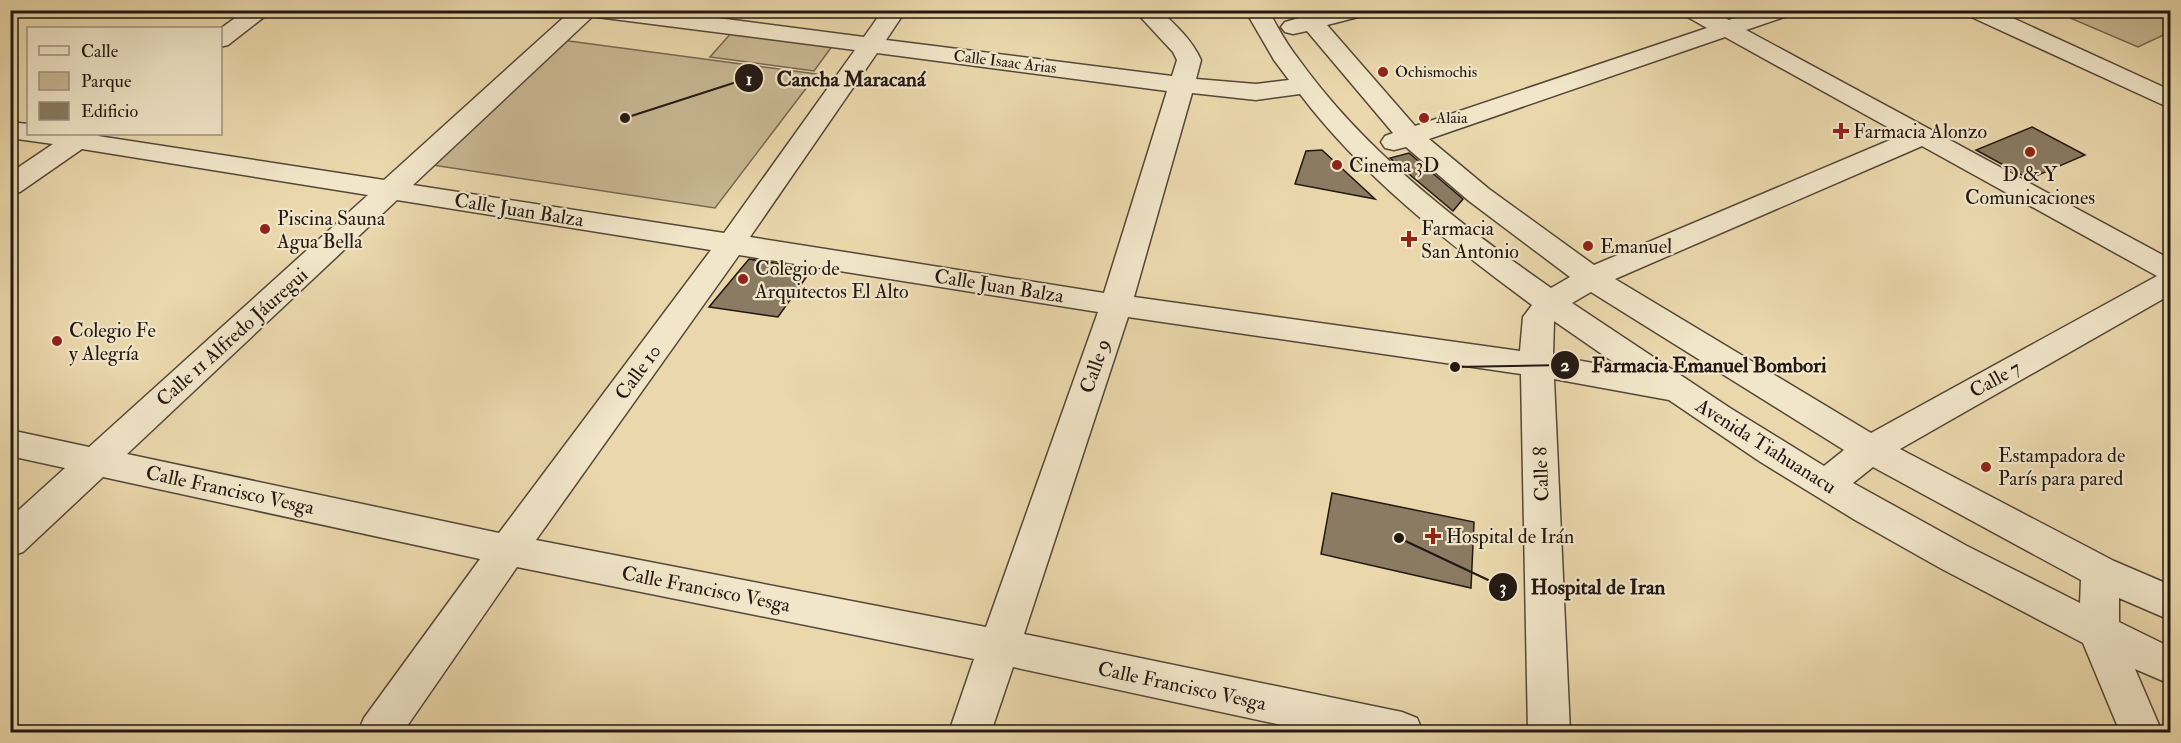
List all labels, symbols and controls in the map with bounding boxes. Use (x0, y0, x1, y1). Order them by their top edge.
legend (27, 27, 222, 135)
text: Calle (81, 40, 119, 63)
street label: Calle Isaac Arias (952, 46, 1058, 78)
callout: Cancha Maracaná (734, 59, 938, 98)
place label: Ochismochis (1395, 62, 1477, 82)
marker: Ochismochis (1376, 65, 1390, 79)
text: Cancha Maracaná (776, 66, 927, 93)
text: 1 (746, 68, 752, 91)
text: Parque (81, 70, 132, 93)
text: Edificio (81, 100, 138, 123)
place label: Alaia (1435, 108, 1468, 128)
marker: Alaia (1417, 111, 1431, 125)
place label: Farmacia Alonzo (1853, 119, 1987, 144)
marker: Farmacia Alonzo (1834, 124, 1848, 138)
marker: D & Y Comunicaciones (2023, 145, 2037, 159)
place label: Cinema 3D (1349, 153, 1439, 178)
marker: Cinema 3D (1330, 158, 1344, 172)
place label: D & Y Comunicaciones (1965, 162, 2095, 210)
street label: Calle Juan Balza (453, 187, 586, 233)
place label: Piscina Sauna Agua Bella (276, 206, 386, 254)
place label: Farmacia San Antonio (1421, 216, 1519, 264)
marker: Piscina Sauna Agua Bella (258, 222, 272, 236)
marker: Farmacia San Antonio (1402, 232, 1416, 246)
place label: Emanuel (1600, 234, 1672, 259)
marker: Emanuel (1581, 239, 1595, 253)
place label: Colegio de Arquitectos El Alto (754, 256, 909, 304)
street label: Calle 11 Alfredo Jáuregui (151, 262, 313, 412)
street label: Calle Juan Balza (933, 263, 1066, 309)
marker: Colegio de Arquitectos El Alto (736, 272, 750, 286)
place label: Colegio Fe y Alegría (69, 318, 156, 366)
marker: Colegio Fe y Alegría (50, 334, 64, 348)
street label: Calle 9 (1074, 336, 1116, 396)
street label: Calle 10 (609, 339, 667, 405)
callout: Farmacia Emanuel Bombori (1550, 345, 1839, 384)
text: Farmacia Emanuel Bombori (1591, 352, 1827, 379)
text: 2 (1560, 354, 1570, 377)
street label: Calle 7 (1965, 355, 2025, 403)
street label: Avenida Tiahuanacu (1690, 392, 1841, 499)
place label: Estampadora de París para pared (1998, 443, 2125, 492)
street label: Calle 8 (1528, 446, 1554, 502)
street label: Calle Francisco Vesga (144, 460, 317, 520)
marker: Estampadora de París para pared (1979, 460, 1993, 474)
place label: Hospital de Irán (1446, 524, 1574, 550)
marker: Hospital de Irán (1424, 527, 1442, 545)
street label: Calle Francisco Vesga (620, 560, 793, 618)
callout: Hospital de Iran (1488, 568, 1677, 607)
text: Hospital de Iran (1531, 574, 1666, 601)
text: 3 (1500, 576, 1507, 599)
street label: Calle Francisco Vesga (1096, 656, 1269, 716)

